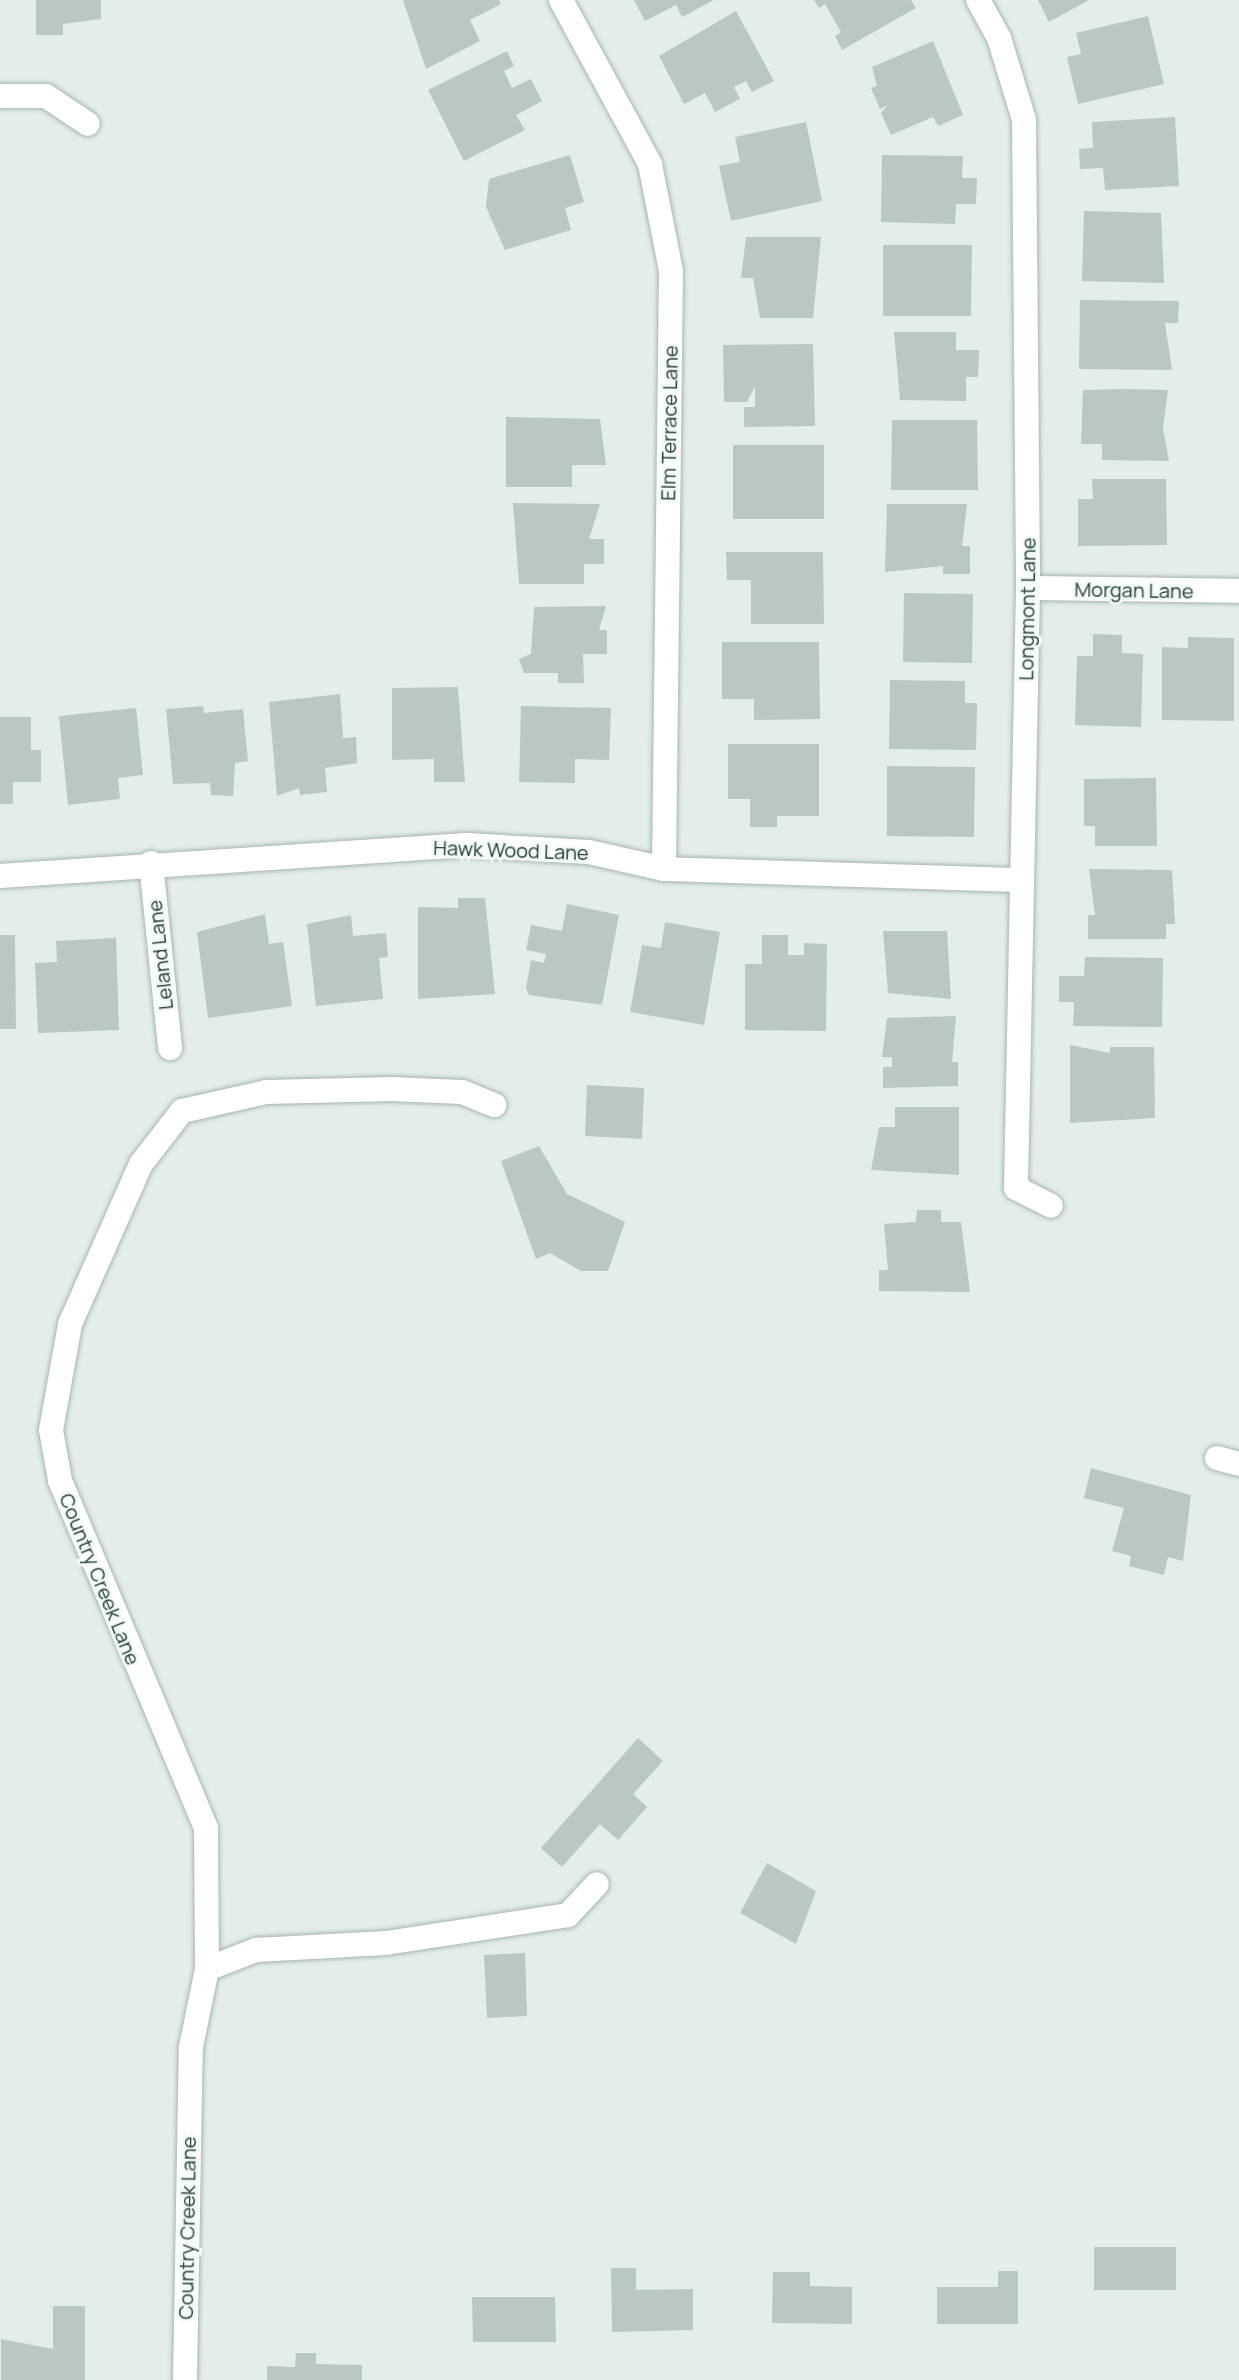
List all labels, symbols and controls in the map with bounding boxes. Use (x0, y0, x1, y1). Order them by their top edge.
street label: Elm Terrace Lane (656, 345, 682, 501)
street label: Longmont Lane (1014, 537, 1040, 681)
street label: Morgan Lane (1074, 577, 1194, 603)
street label: Hawk Wood Lane (433, 835, 589, 865)
street label: Leland Lane (142, 899, 178, 1011)
street label: Country Creek Lane (55, 1490, 145, 1668)
street label: Country Creek Lane (173, 2136, 201, 2320)

